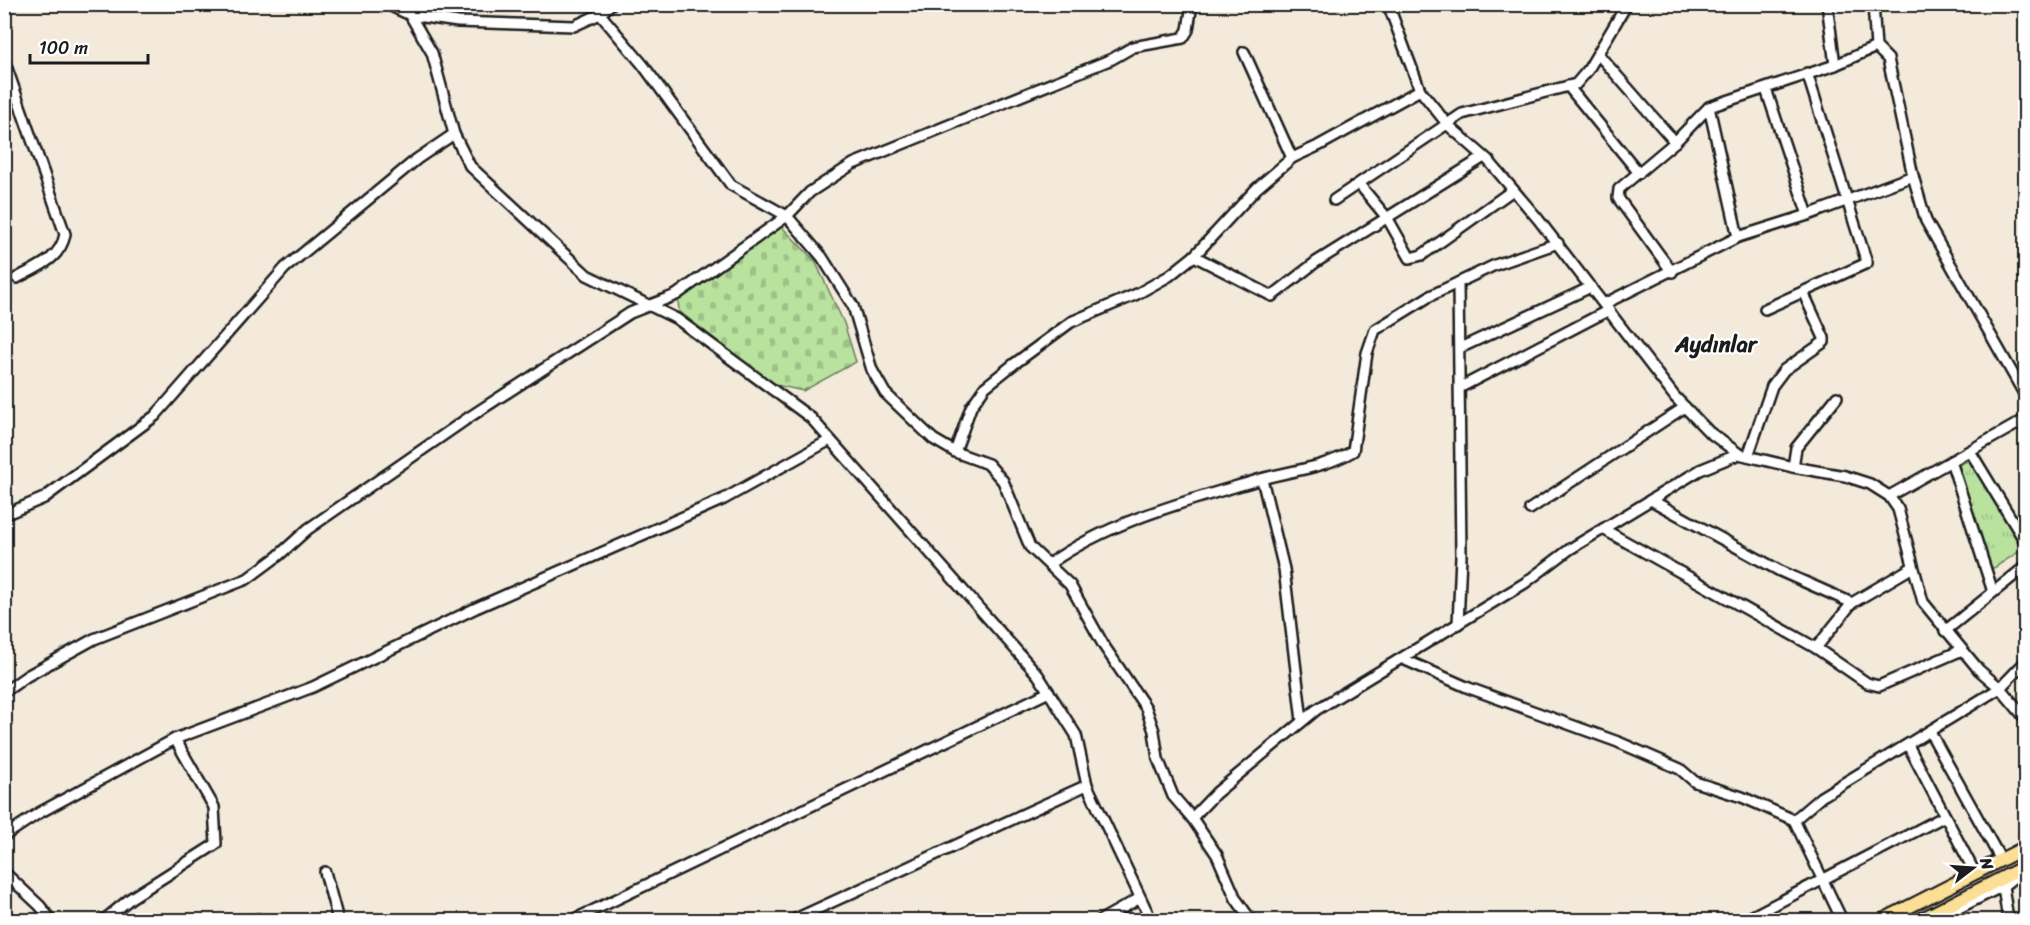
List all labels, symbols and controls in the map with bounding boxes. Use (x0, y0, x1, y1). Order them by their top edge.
scale bar (30, 27, 148, 65)
text: 100 m (39, 32, 88, 64)
district label: Aydınlar (1674, 325, 1759, 364)
north arrow (1943, 838, 2003, 898)
text: N (1971, 853, 2003, 874)

